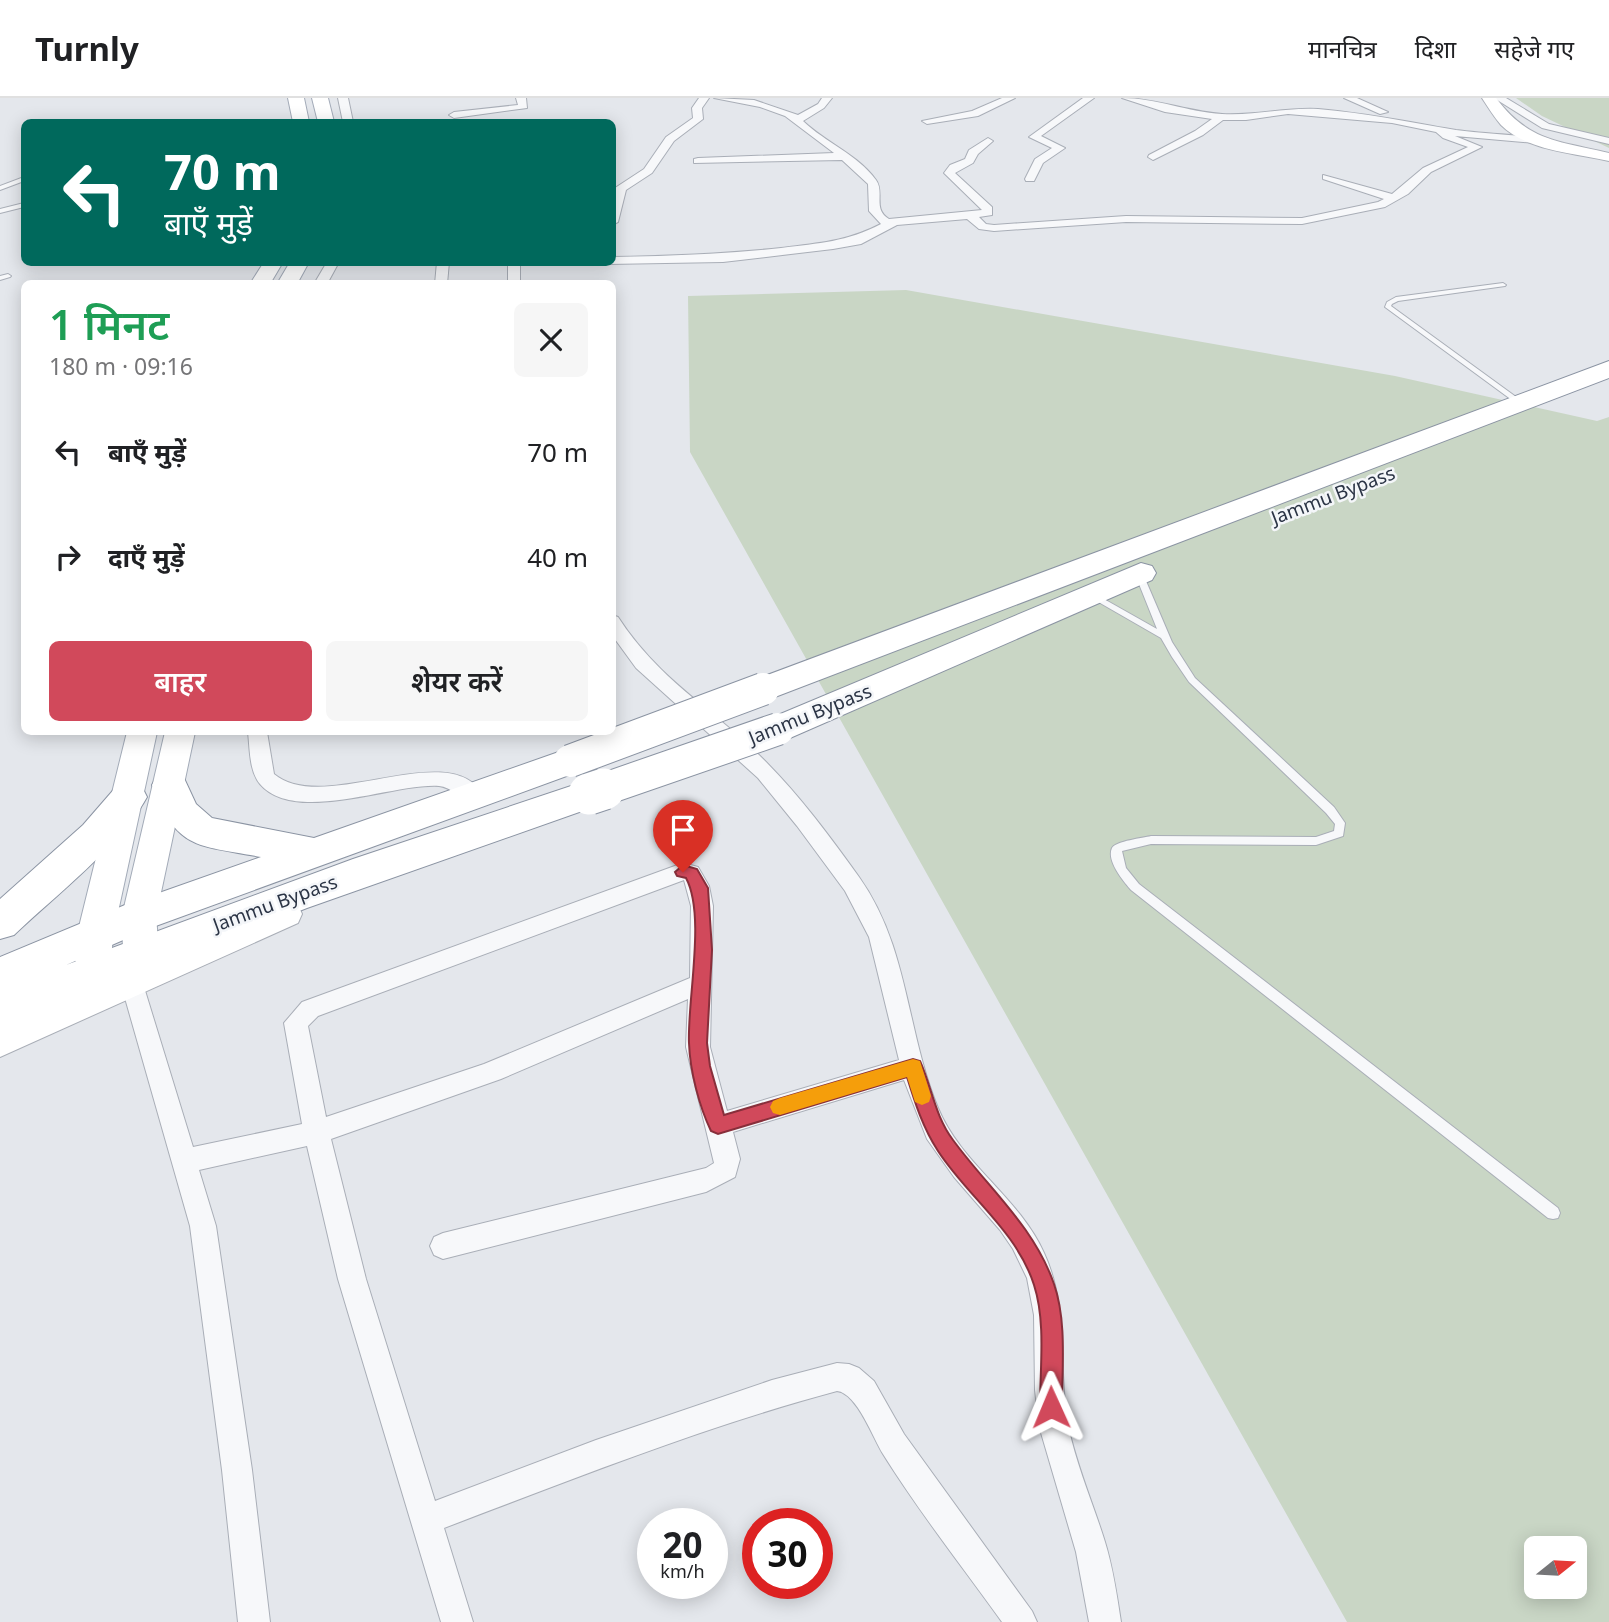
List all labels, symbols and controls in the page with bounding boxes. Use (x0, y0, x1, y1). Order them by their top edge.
text: Turnly (35, 26, 139, 71)
text: मानचित्र (1308, 32, 1377, 65)
text: दिशा (1415, 32, 1456, 65)
text: सहेजे गए (1494, 32, 1574, 65)
text: 70 m (164, 138, 281, 204)
icon: left (49, 147, 140, 238)
text: बाएँ मुड़ें (164, 201, 253, 244)
text: 1 मिनट (49, 295, 169, 352)
button: close (514, 303, 588, 377)
text: 180 m · 09:16 (49, 350, 193, 382)
icon: left (49, 433, 87, 471)
text: बाएँ मुड़ें (108, 434, 186, 470)
text: 70 m (527, 434, 588, 470)
street label: Jammu Bypass (1265, 459, 1399, 531)
icon: right (49, 538, 87, 576)
text: दाएँ मुड़ें (108, 539, 185, 575)
text: 40 m (527, 539, 588, 575)
button: बाहर (49, 641, 312, 721)
button: शेयर करें (326, 641, 588, 721)
street label: Jammu Bypass (743, 677, 875, 751)
pin (653, 800, 713, 872)
icon: arrive (664, 811, 702, 849)
street label: Jammu Bypass (207, 868, 341, 938)
position arrow (1014, 1370, 1088, 1444)
speed limit sign: 30 (742, 1508, 833, 1599)
text: 20 (662, 1521, 703, 1568)
north arrow (1524, 1536, 1587, 1600)
map controls (1524, 1536, 1587, 1599)
text: km/h (660, 1559, 705, 1583)

